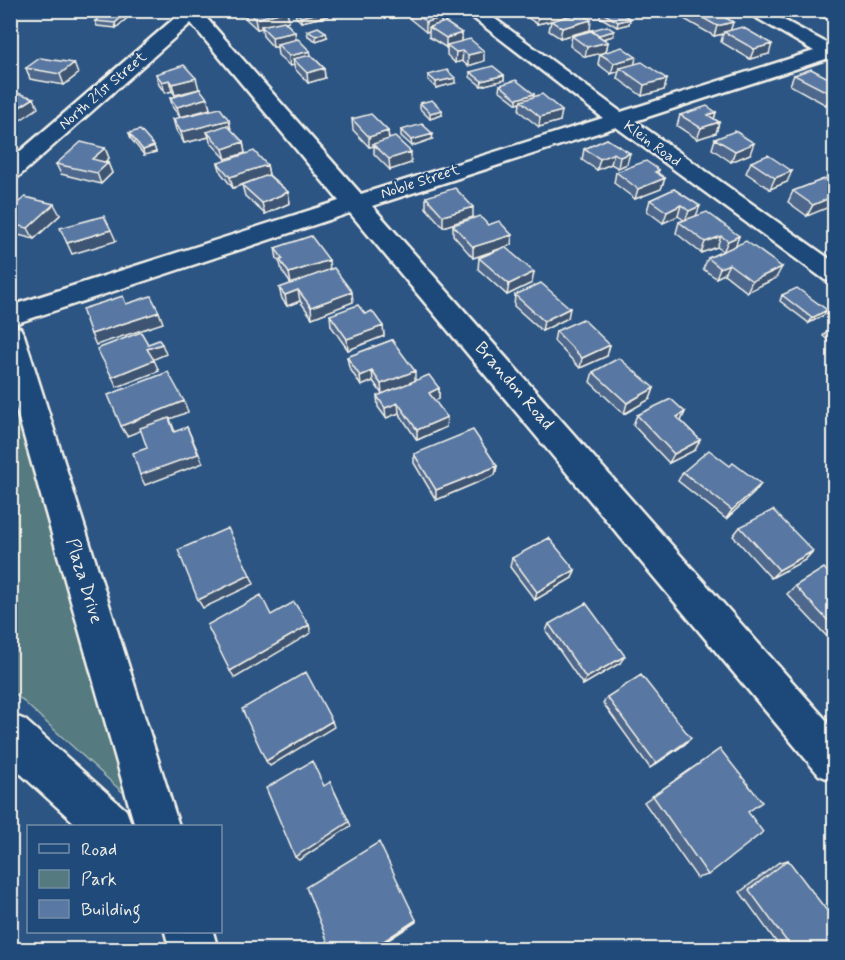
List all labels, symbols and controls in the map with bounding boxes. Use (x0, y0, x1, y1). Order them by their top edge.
street label: North 21st Street (55, 47, 151, 135)
street label: Klein Road (619, 116, 685, 172)
street label: Noble Street (378, 160, 462, 204)
street label: Brandon Road (469, 337, 559, 435)
street label: Plaza Drive (60, 536, 108, 627)
legend (27, 825, 222, 933)
text: Road (81, 838, 117, 862)
text: Park (81, 868, 117, 892)
text: Building (81, 898, 141, 924)

